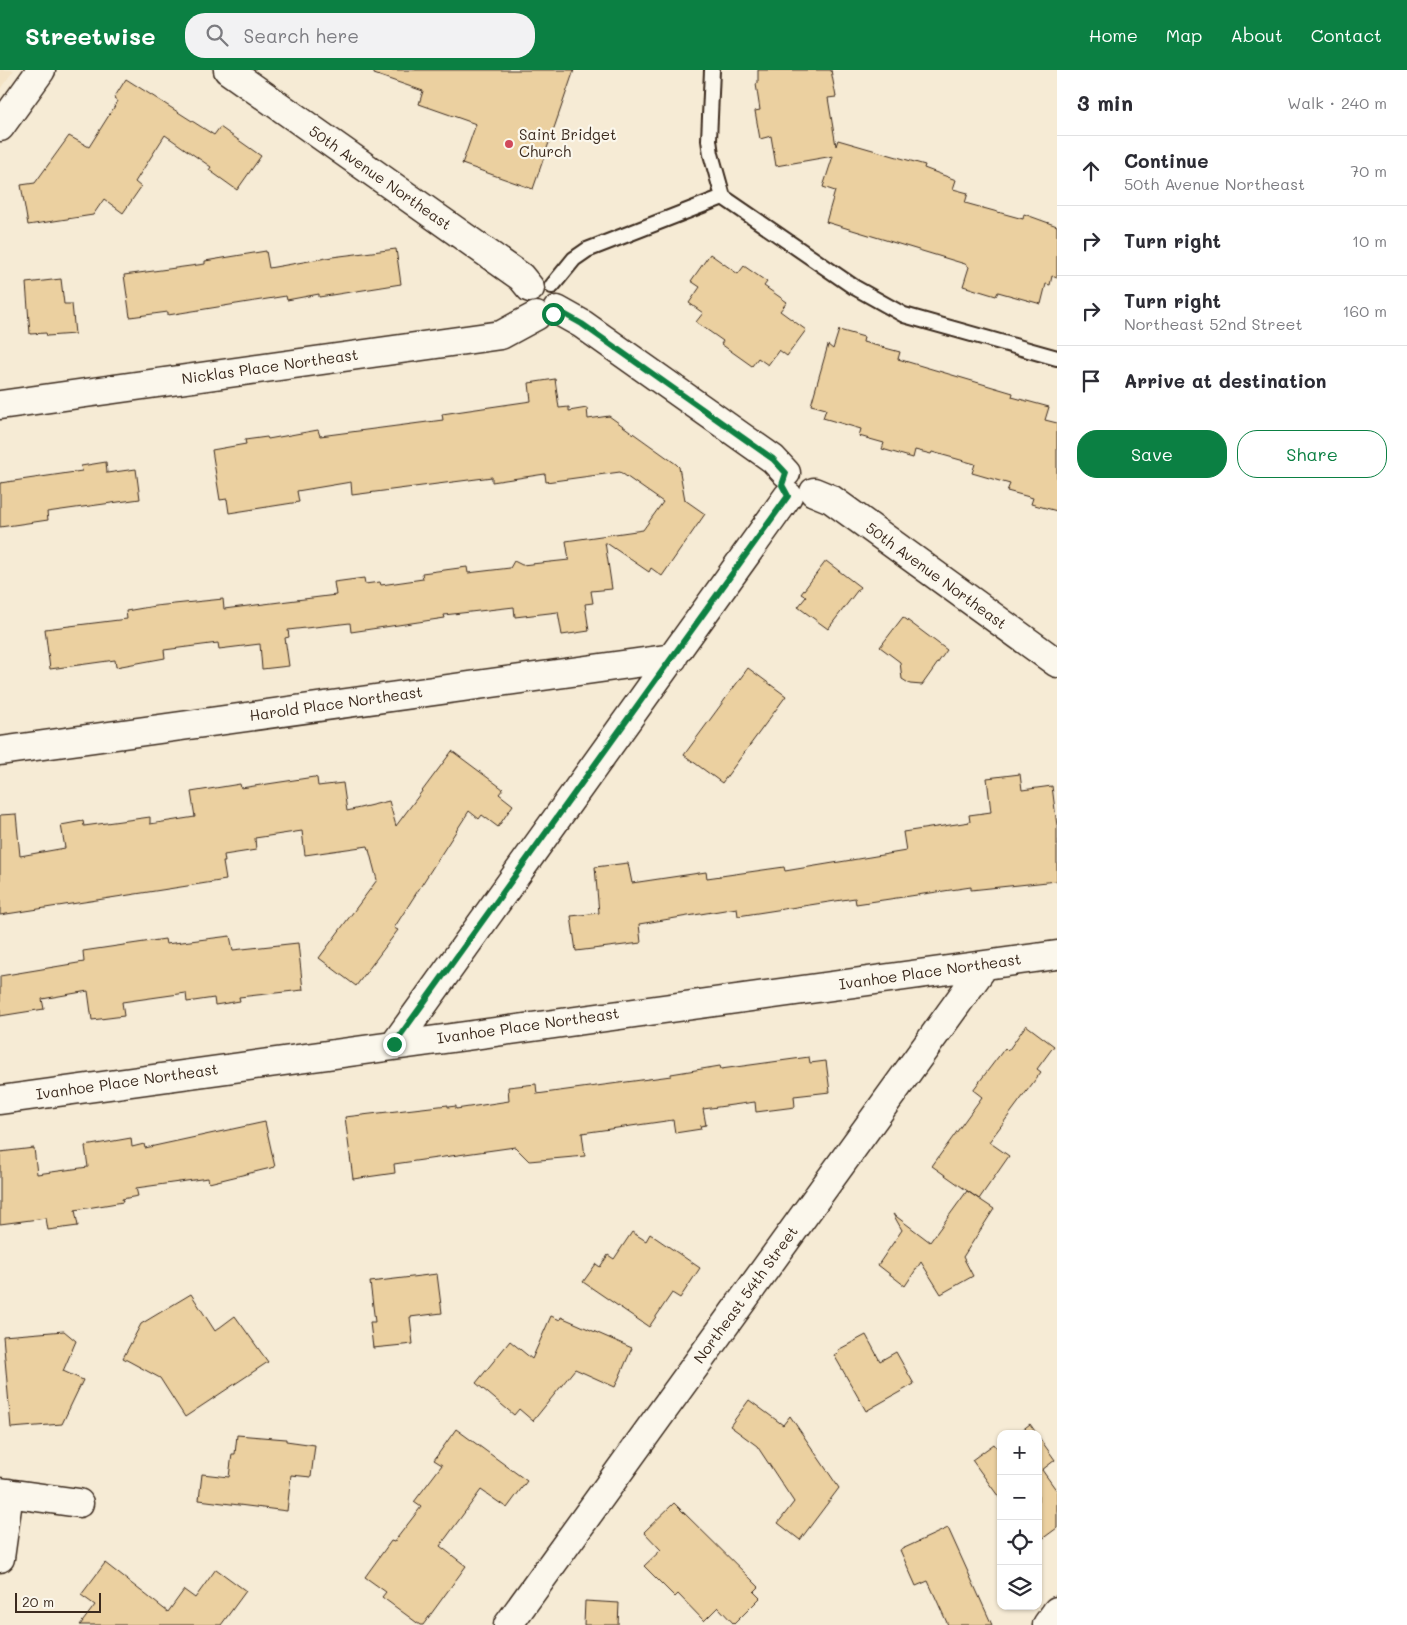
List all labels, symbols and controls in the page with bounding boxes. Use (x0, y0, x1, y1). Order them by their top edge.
search box (185, 13, 535, 58)
text: Streetwise (25, 20, 155, 51)
icon: search (203, 21, 231, 49)
text: Search here (243, 23, 359, 48)
text: Home (1089, 23, 1138, 47)
text: Map (1166, 23, 1202, 47)
text: About (1230, 23, 1283, 47)
text: Contact (1311, 23, 1382, 47)
text: 3 min (1077, 89, 1133, 116)
text: Walk · 240 m (1287, 92, 1387, 113)
street label: 50th Avenue Northeast (305, 120, 456, 234)
place label: Saint Bridget Church (519, 124, 617, 161)
marker: Saint Bridget Church (503, 138, 515, 150)
text: Continue (1124, 148, 1209, 173)
icon: ahead (1077, 157, 1105, 185)
text: 70 m (1350, 160, 1387, 181)
text: 50th Avenue Northeast (1124, 173, 1305, 194)
icon: right (1077, 227, 1105, 255)
text: Turn right (1124, 228, 1221, 253)
text: 10 m (1352, 230, 1387, 251)
text: Turn right (1124, 288, 1221, 313)
icon: right (1077, 297, 1105, 325)
text: 160 m (1342, 300, 1387, 321)
route start (542, 303, 565, 326)
text: Northeast 52nd Street (1124, 313, 1303, 334)
street label: Nicklas Place Northeast (180, 344, 359, 388)
icon: arrive (1077, 367, 1105, 395)
text: Arrive at destination (1124, 368, 1327, 393)
button: Save (1077, 430, 1227, 478)
button: Share (1237, 430, 1387, 478)
street label: 50th Avenue Northeast (862, 517, 1011, 633)
street label: Harold Place Northeast (248, 681, 424, 725)
street label: Ivanhoe Place Northeast (837, 948, 1022, 994)
street label: Ivanhoe Place Northeast (435, 1002, 620, 1048)
route end (383, 1033, 406, 1056)
street label: Ivanhoe Place Northeast (34, 1058, 219, 1104)
street label: Northeast 54th Street (689, 1222, 802, 1367)
map controls (997, 1430, 1042, 1610)
button: + (997, 1430, 1042, 1475)
button: − (997, 1475, 1042, 1520)
button: locate (997, 1520, 1042, 1565)
button: layers (997, 1565, 1042, 1610)
scale bar (15, 1590, 101, 1613)
text: 20 m (22, 1592, 54, 1611)

